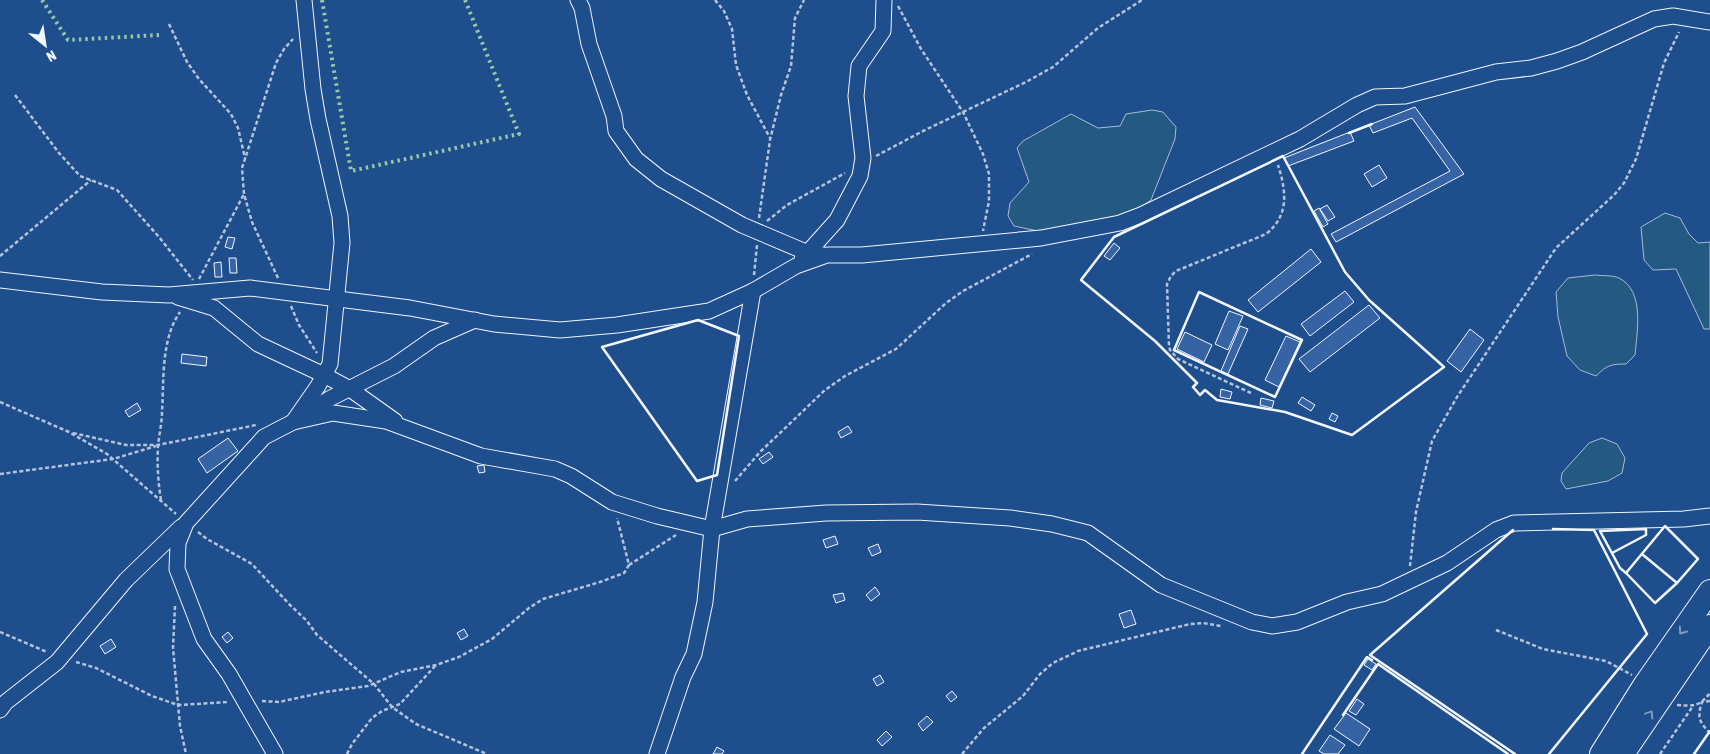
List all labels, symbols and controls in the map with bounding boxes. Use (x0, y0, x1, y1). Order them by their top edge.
north arrow (20, 20, 70, 70)
text: N (44, 47, 59, 65)
one-way arrow (1679, 625, 1688, 635)
one-way arrow (1644, 710, 1653, 719)

